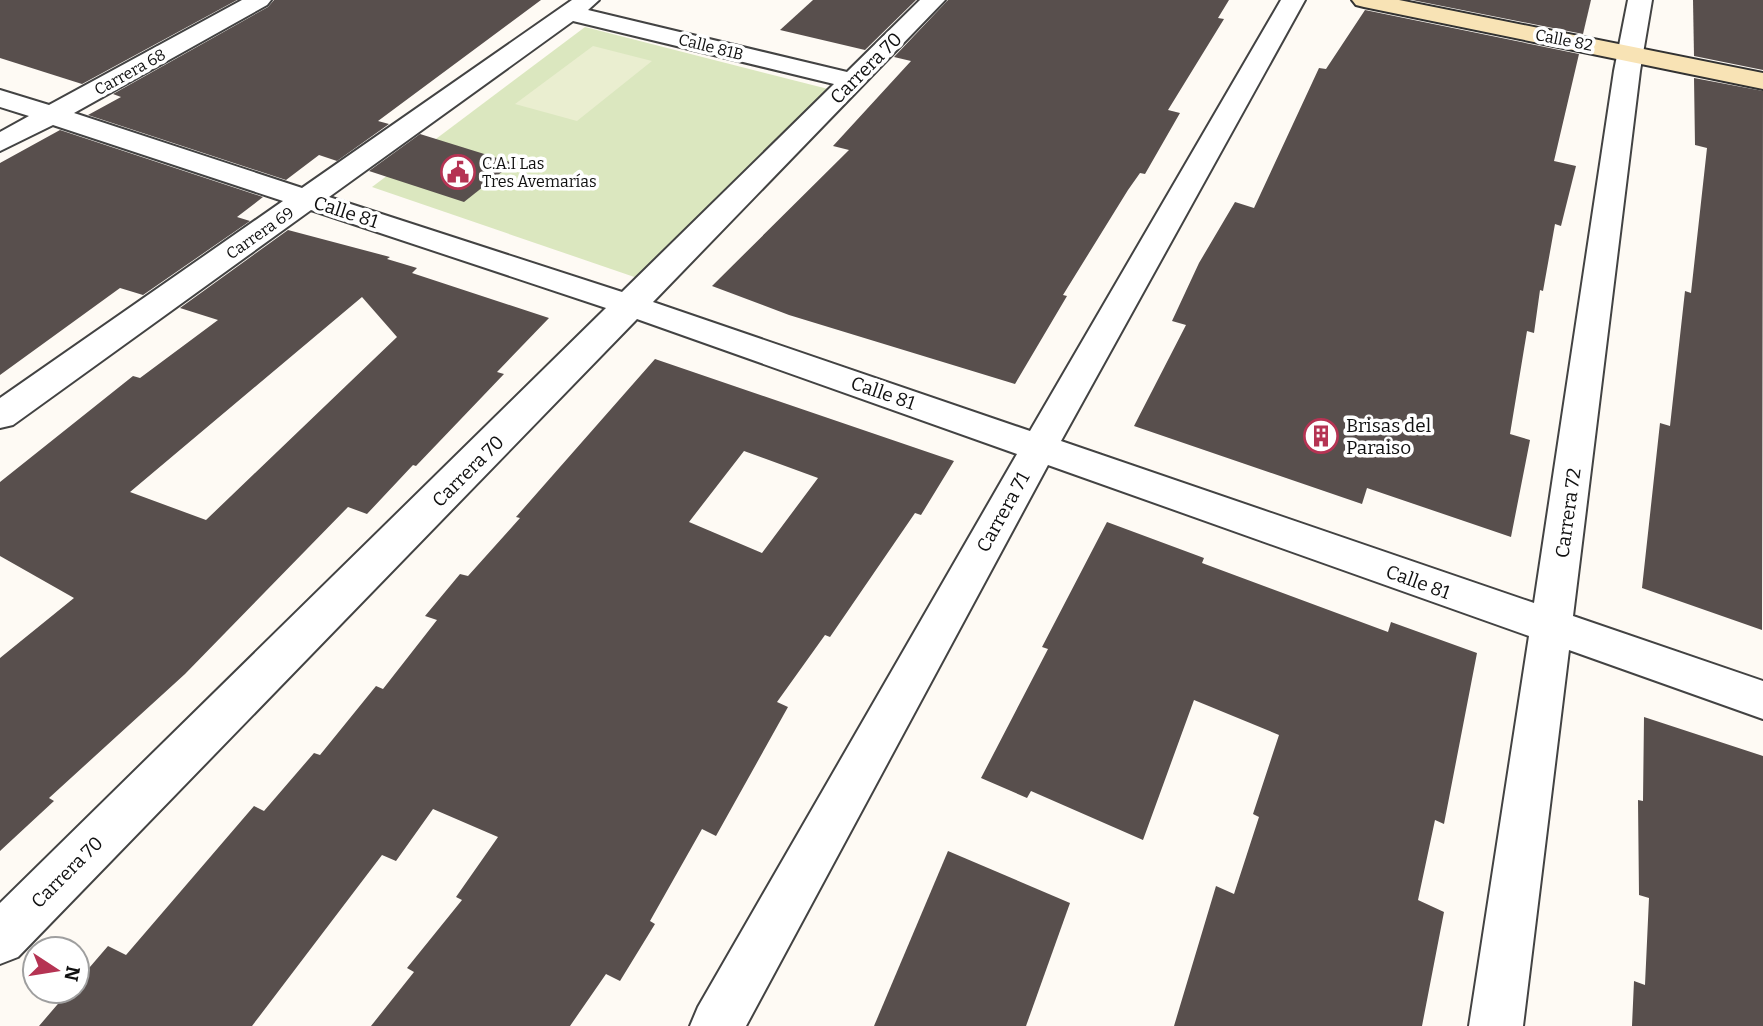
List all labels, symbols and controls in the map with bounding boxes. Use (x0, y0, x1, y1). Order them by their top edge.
street label: Calle 82 (1534, 25, 1594, 55)
street label: Carrera 70 (825, 27, 907, 109)
street label: Calle 81B (677, 30, 745, 64)
street label: Carrera 68 (91, 45, 169, 99)
public building icon: C.A.I Las Tres Avemarías (439, 153, 477, 191)
place label: C.A.I Las Tres Avemarías (482, 154, 597, 191)
street label: Calle 81 (311, 191, 381, 233)
street label: Carrera 69 (222, 203, 298, 263)
street label: Calle 81 (848, 371, 918, 415)
place label: Brisas del Paraiso (1346, 414, 1431, 459)
building icon: Brisas del Paraiso (1302, 417, 1340, 455)
street label: Carrera 70 (427, 430, 509, 512)
street label: Carrera 72 (1550, 467, 1586, 559)
street label: Carrera 71 (972, 468, 1035, 556)
street label: Calle 81 (1383, 560, 1453, 604)
street label: Carrera 70 (26, 831, 108, 913)
north arrow (21, 935, 91, 1005)
text: N (59, 964, 85, 983)

